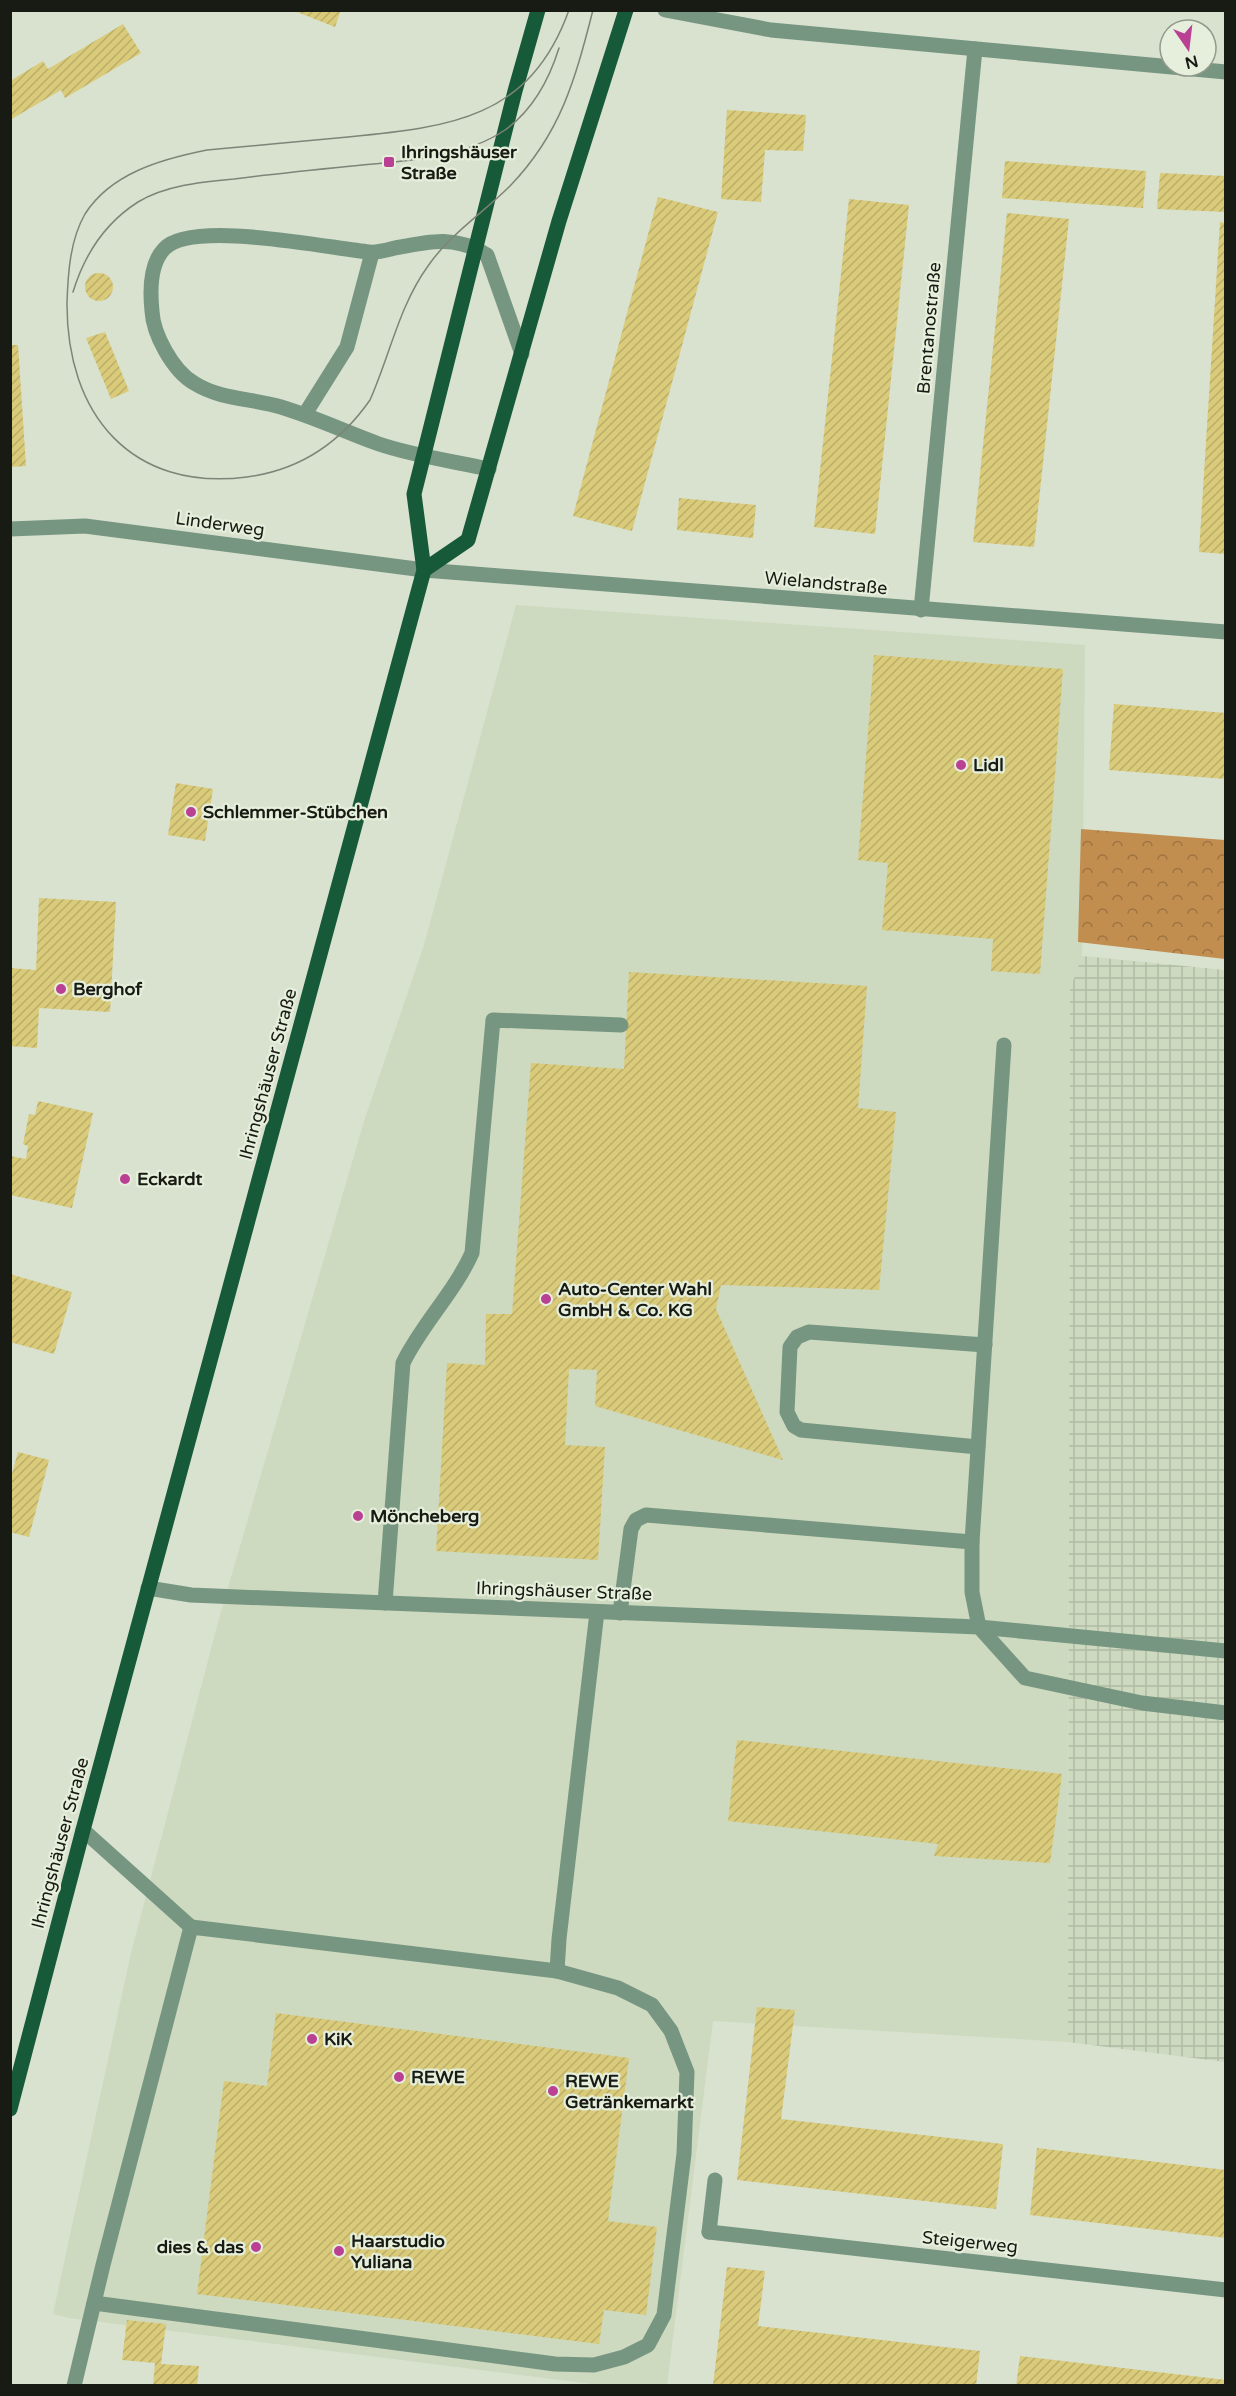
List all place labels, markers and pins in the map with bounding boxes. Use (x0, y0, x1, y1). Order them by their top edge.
place label: Ihringshäuser Straße (401, 141, 518, 184)
marker: Ihringshäuser Straße (382, 155, 396, 169)
place label: Lidl (973, 754, 1004, 776)
marker: Lidl (954, 758, 968, 772)
place label: Schlemmer-Stübchen (203, 801, 388, 823)
marker: Schlemmer-Stübchen (184, 805, 198, 819)
place label: Berghof (73, 978, 143, 1000)
marker: Berghof (54, 982, 68, 996)
place label: Eckardt (137, 1168, 203, 1190)
marker: Eckardt (118, 1172, 132, 1186)
place label: Auto-Center Wahl GmbH & Co. KG (558, 1278, 712, 1321)
marker: Auto-Center Wahl GmbH & Co. KG (539, 1292, 553, 1306)
place label: Möncheberg (370, 1505, 479, 1527)
marker: Möncheberg (351, 1509, 365, 1523)
place label: KiK (324, 2028, 352, 2050)
marker: KiK (305, 2032, 319, 2046)
place label: REWE (411, 2066, 465, 2088)
marker: REWE (392, 2070, 406, 2084)
place label: REWE Getränkemarkt (565, 2070, 694, 2113)
marker: REWE Getränkemarkt (546, 2084, 560, 2098)
place label: Haarstudio Yuliana (351, 2230, 445, 2273)
place label: dies & das (157, 2236, 244, 2258)
marker: dies & das (249, 2240, 263, 2254)
marker: Haarstudio Yuliana (332, 2244, 346, 2258)

